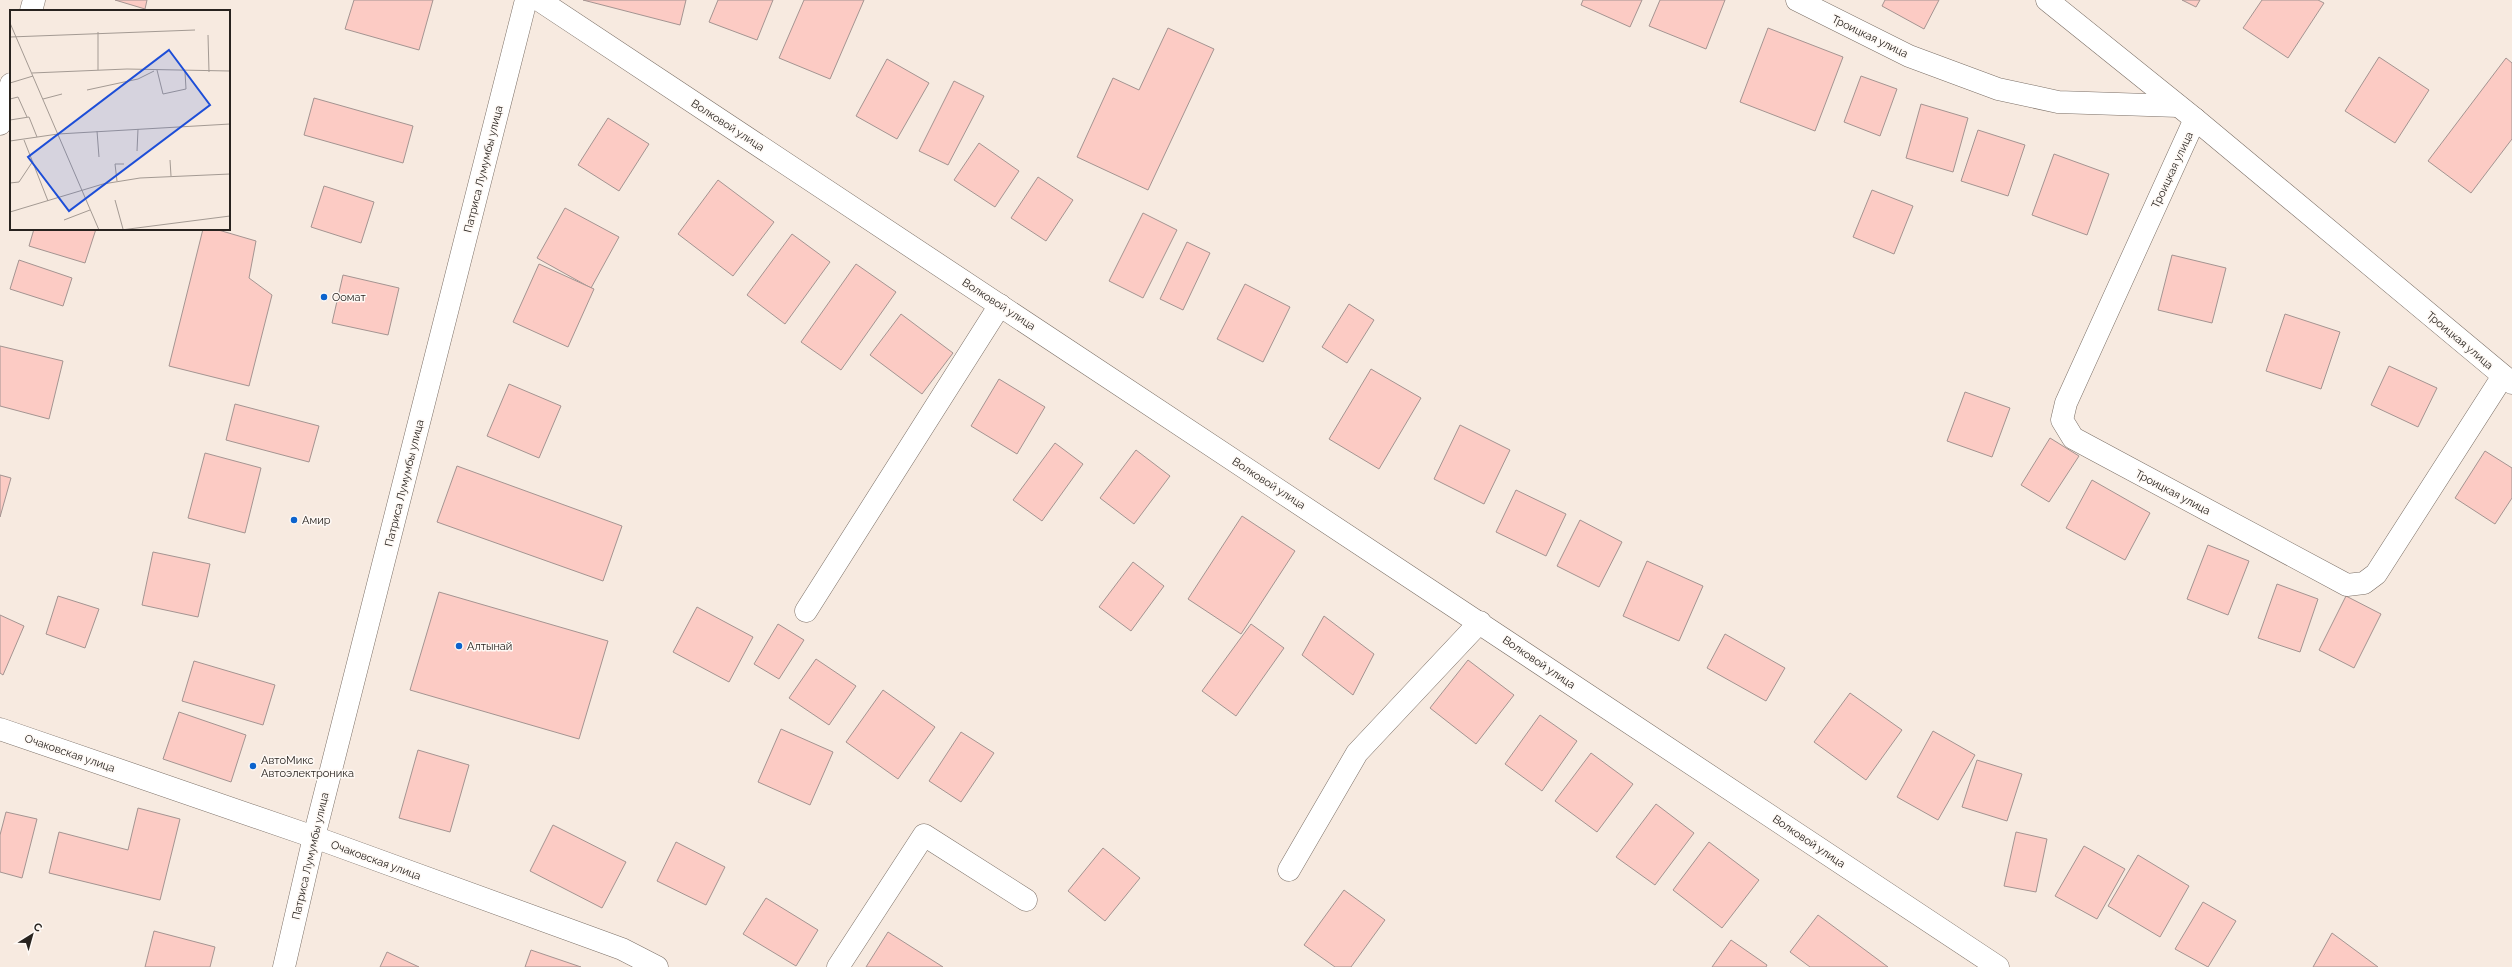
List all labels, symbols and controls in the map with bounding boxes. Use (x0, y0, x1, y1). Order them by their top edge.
inset map (10, 10, 230, 230)
street label: Троицкая улица (1830, 12, 1910, 60)
street label: Волковой улица (689, 97, 767, 154)
street label: Патриса Лумумбы улица (461, 104, 506, 234)
street label: Троицкая улица (2149, 130, 2196, 211)
street label: Волковой улица (960, 276, 1038, 333)
place label: Оомат (332, 291, 366, 304)
marker: Оомат (319, 292, 329, 302)
street label: Троицкая улица (2424, 309, 2496, 372)
street label: Патриса Лумумбы улица (382, 418, 427, 548)
street label: Волковой улица (1230, 455, 1308, 512)
street label: Троицкая улица (2133, 467, 2212, 518)
place label: Амир (302, 514, 331, 527)
marker: Амир (289, 515, 299, 525)
street label: Волковой улица (1500, 633, 1577, 691)
place label: Алтынай (467, 640, 512, 653)
marker: Алтынай (454, 641, 464, 651)
street label: Очаковская улица (23, 732, 117, 775)
place label: АвтоМикс Автоэлектроника (261, 754, 354, 780)
marker: АвтоМикс Автоэлектроника (248, 761, 258, 771)
street label: Патриса Лумумбы улица (290, 791, 331, 921)
street label: Волковой улица (1770, 812, 1847, 870)
street label: Очаковская улица (329, 838, 423, 883)
north arrow (12, 915, 52, 955)
text: С (31, 920, 45, 935)

